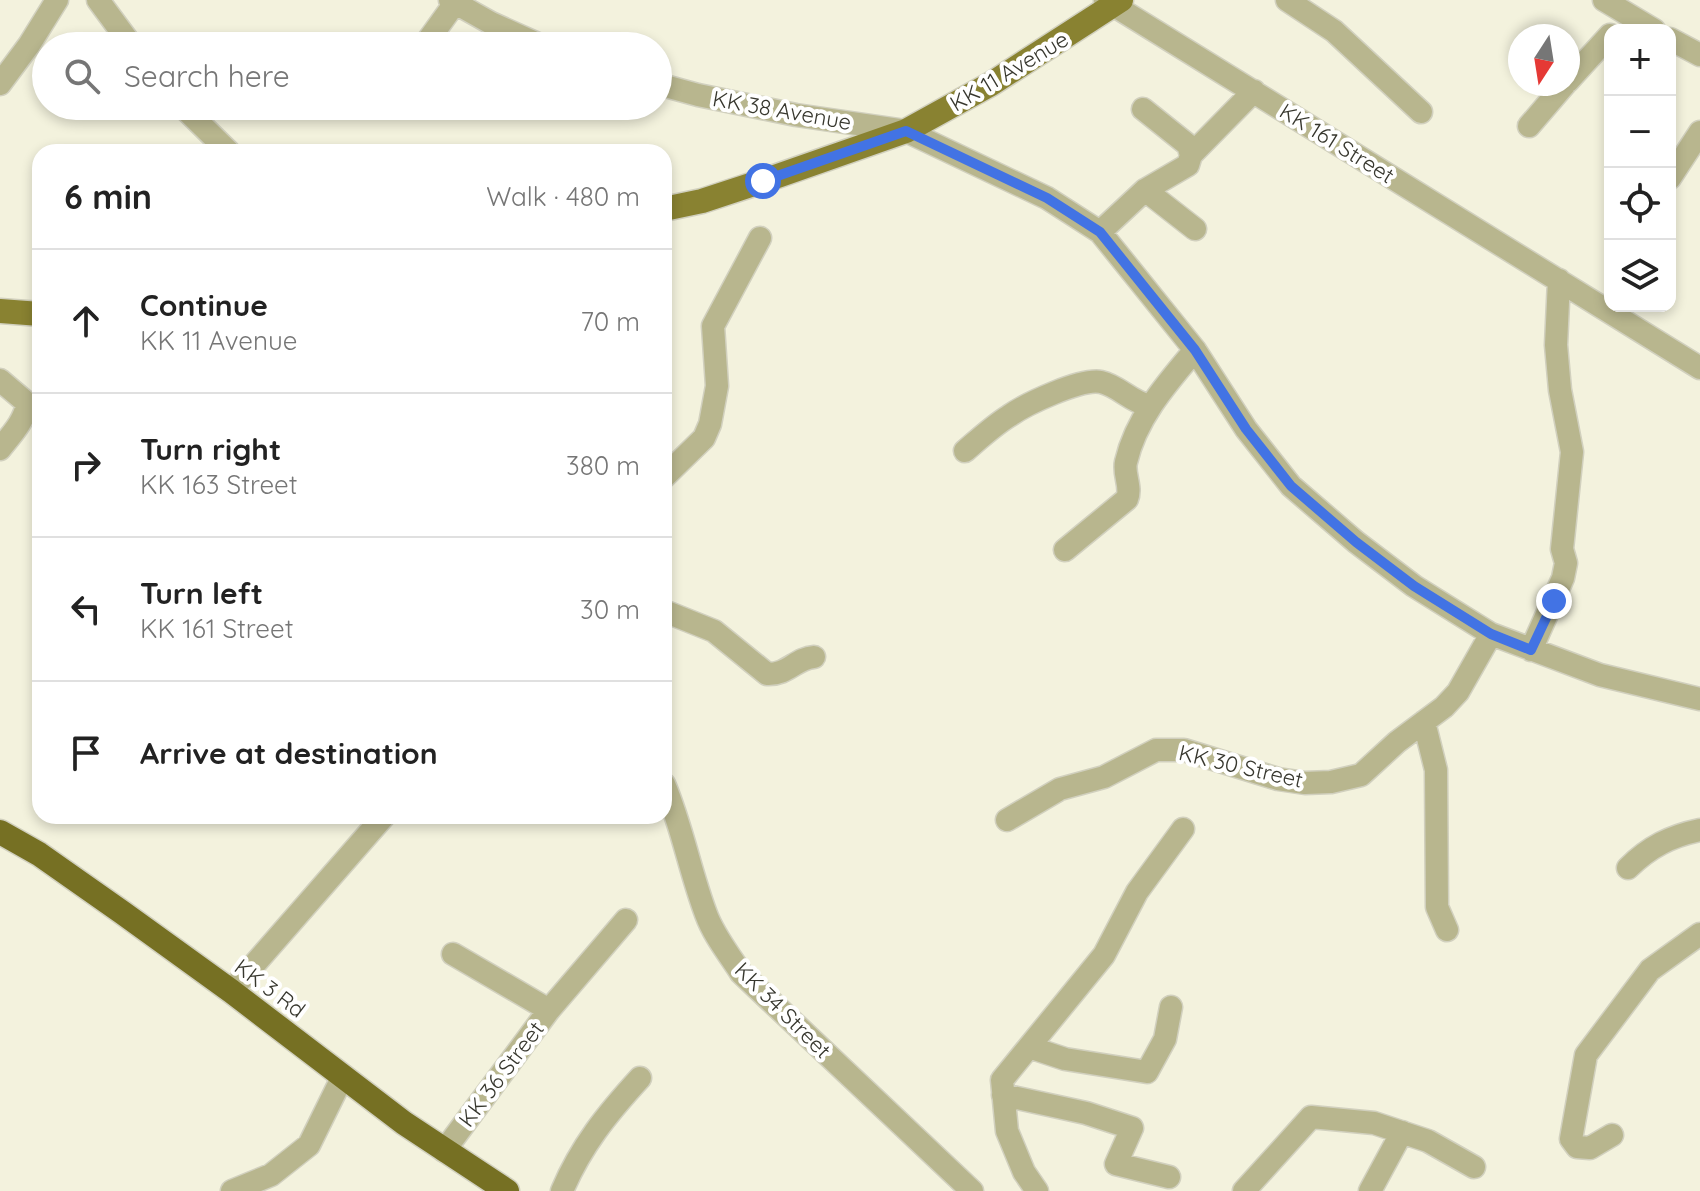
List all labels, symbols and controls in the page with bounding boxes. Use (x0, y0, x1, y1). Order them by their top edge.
north arrow (1508, 24, 1580, 96)
map controls (1604, 24, 1676, 312)
button: + (1604, 24, 1676, 96)
street label: KK 11 Avenue (945, 25, 1073, 117)
search box (32, 32, 672, 120)
icon: search (60, 54, 104, 98)
text: Search here (124, 57, 290, 95)
street label: KK 38 Avenue (710, 84, 854, 136)
button: − (1604, 96, 1676, 168)
street label: KK 161 Street (1275, 97, 1399, 189)
route start (745, 163, 781, 199)
button: locate (1604, 168, 1676, 240)
text: 6 min (64, 175, 152, 218)
text: Walk · 480 m (486, 180, 640, 213)
button: layers (1604, 240, 1676, 312)
text: Continue (140, 286, 268, 324)
icon: ahead (64, 299, 108, 343)
text: 70 m (580, 305, 640, 338)
text: KK 11 Avenue (140, 324, 297, 357)
text: Turn right (140, 430, 281, 468)
icon: right (64, 443, 108, 487)
text: 380 m (566, 449, 640, 482)
text: KK 163 Street (140, 468, 298, 501)
text: Turn left (140, 574, 263, 612)
route end (1536, 583, 1572, 619)
icon: left (64, 587, 108, 631)
text: 30 m (580, 593, 640, 626)
text: KK 161 Street (140, 612, 293, 645)
icon: arrive (64, 731, 108, 775)
text: Arrive at destination (140, 734, 438, 772)
street label: KK 30 Street (1176, 738, 1306, 794)
street label: KK 3 Rd (229, 952, 311, 1024)
street label: KK 34 Street (729, 956, 837, 1064)
street label: KK 36 Street (452, 1016, 550, 1132)

